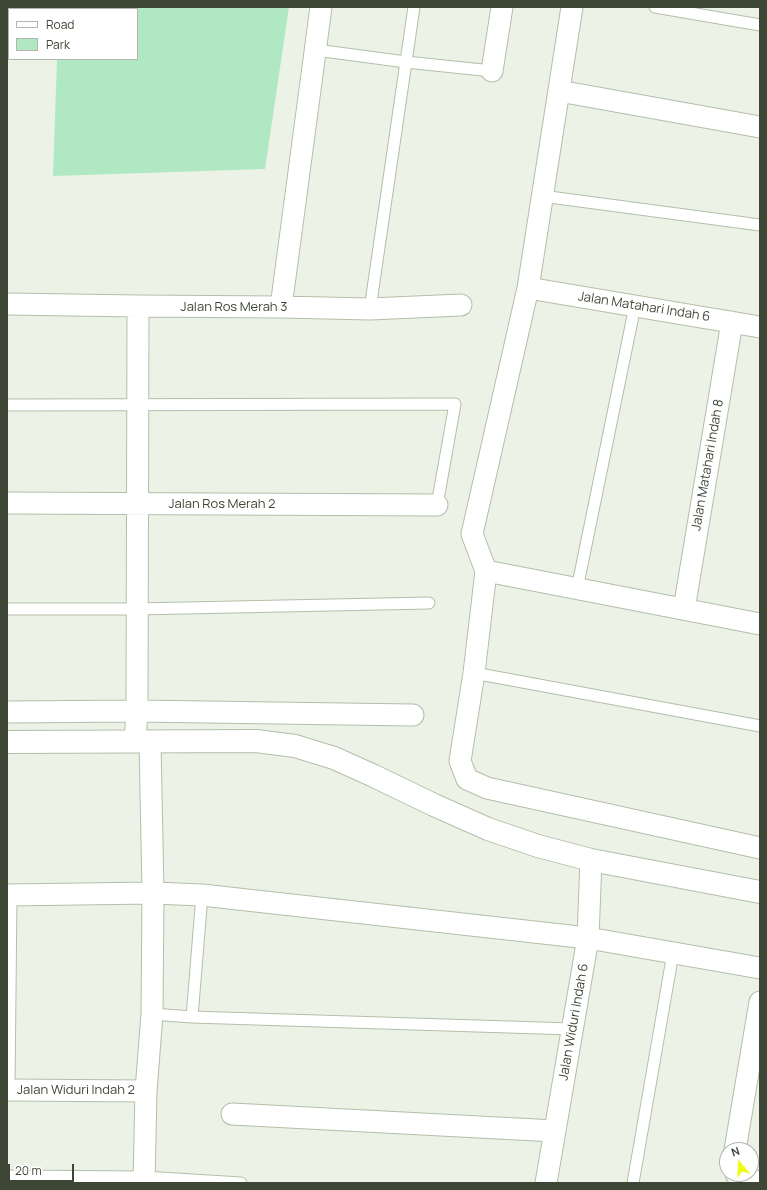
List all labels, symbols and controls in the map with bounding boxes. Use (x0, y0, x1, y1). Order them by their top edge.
legend (8, 8, 138, 60)
text: Road (46, 16, 74, 33)
text: Park (46, 36, 70, 53)
street label: Jalan Matahari Indah 6 (577, 289, 711, 325)
street label: Jalan Ros Merah 3 (181, 299, 287, 315)
street label: Jalan Matahari Indah 8 (689, 398, 727, 532)
street label: Jalan Ros Merah 2 (169, 496, 275, 512)
street label: Jalan Widuri Indah 6 (556, 962, 592, 1082)
street label: Jalan Widuri Indah 2 (17, 1082, 135, 1098)
north arrow (719, 1142, 759, 1182)
text: N (729, 1143, 741, 1160)
scale bar (10, 1156, 76, 1182)
text: 20 m (15, 1162, 42, 1179)

